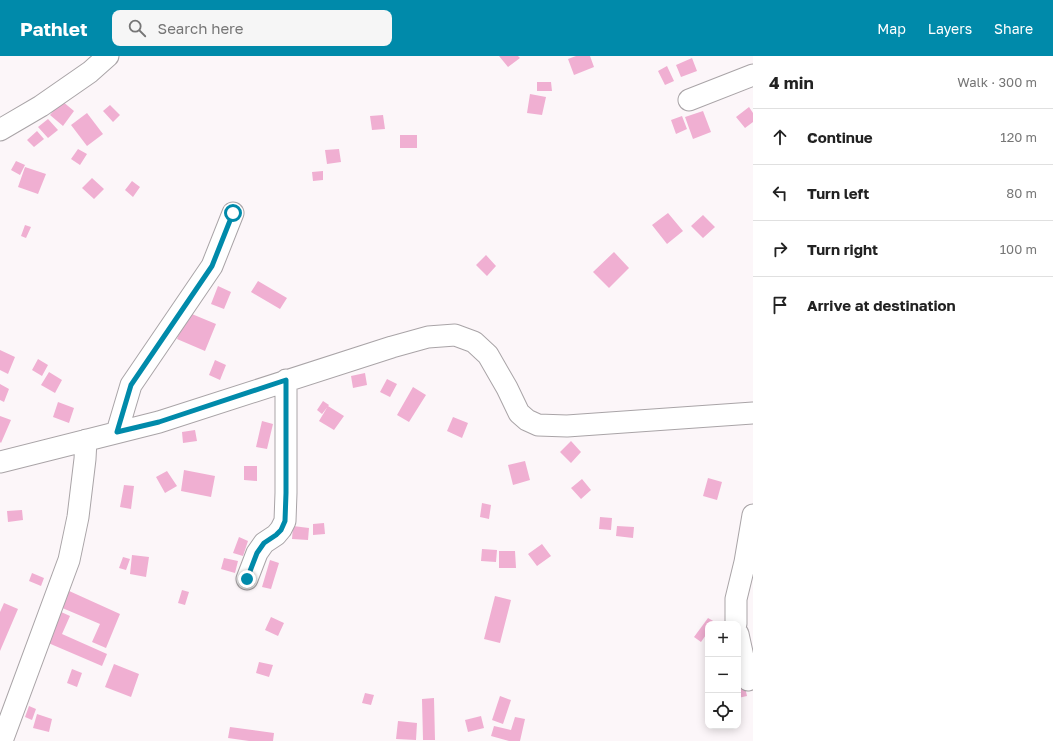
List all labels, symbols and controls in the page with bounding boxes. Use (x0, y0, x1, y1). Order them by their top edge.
search box (112, 10, 392, 46)
text: Pathlet (20, 17, 88, 40)
icon: search (126, 17, 148, 39)
text: Search here (158, 19, 244, 37)
text: Map (877, 20, 906, 37)
text: Layers (928, 20, 972, 37)
text: Share (994, 20, 1033, 37)
text: 4 min (769, 72, 814, 93)
text: Walk · 300 m (957, 74, 1037, 90)
icon: ahead (769, 126, 791, 148)
text: Continue (807, 128, 873, 146)
text: 120 m (1000, 129, 1037, 145)
icon: left (769, 182, 791, 204)
text: Turn left (807, 184, 869, 202)
text: 80 m (1006, 185, 1037, 201)
route start (224, 204, 242, 222)
icon: right (769, 238, 791, 260)
text: Turn right (807, 240, 878, 258)
text: 100 m (1000, 241, 1037, 257)
icon: arrive (769, 294, 791, 316)
text: Arrive at destination (807, 296, 956, 314)
route end (238, 570, 256, 588)
map controls (705, 621, 741, 729)
button: + (705, 621, 741, 657)
button: − (705, 657, 741, 693)
button: locate (705, 693, 741, 729)

